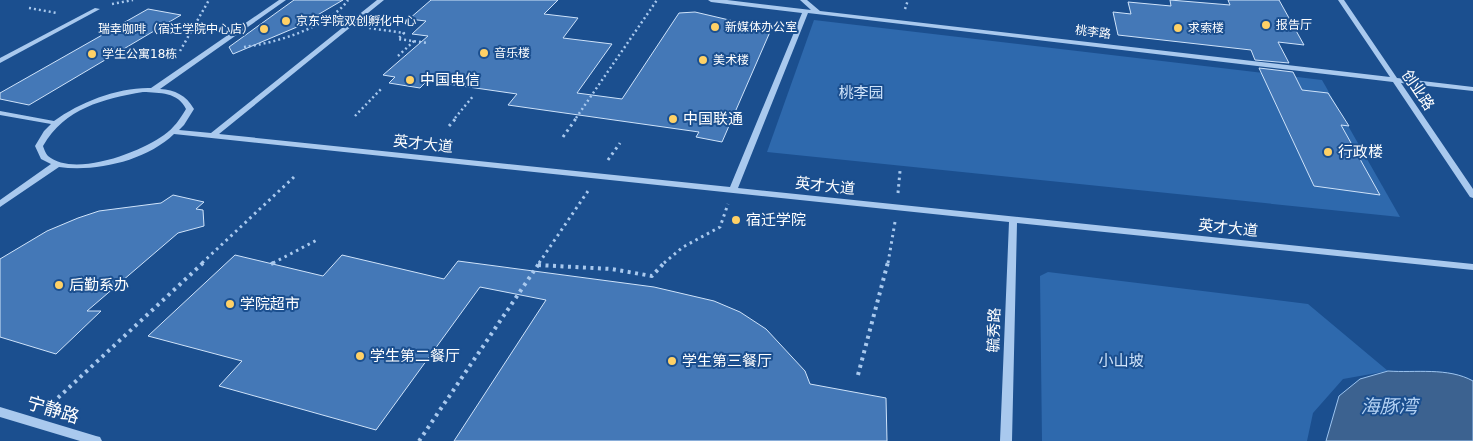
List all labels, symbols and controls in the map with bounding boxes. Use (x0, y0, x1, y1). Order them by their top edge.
place label: 京东学院双创孵化中心 (296, 14, 416, 28)
marker: 京东学院双创孵化中心 (280, 15, 292, 27)
place label: 报告厅 (1276, 18, 1312, 32)
marker: 报告厅 (1260, 19, 1272, 31)
place label: 新媒体办公室 (725, 20, 797, 34)
marker: 新媒体办公室 (709, 21, 721, 33)
place label: 求索楼 (1188, 21, 1224, 35)
place label: 瑞幸咖啡（宿迁学院中心店） (98, 22, 254, 36)
marker: 求索楼 (1172, 22, 1184, 34)
marker: 瑞幸咖啡（宿迁学院中心店） (258, 23, 270, 35)
street label: 桃李路 (1074, 23, 1112, 41)
place label: 音乐楼 (494, 46, 530, 60)
place label: 学生公寓18栋 (102, 47, 177, 61)
marker: 音乐楼 (478, 47, 490, 59)
marker: 学生公寓18栋 (86, 48, 98, 60)
place label: 美术楼 (713, 53, 749, 67)
marker: 美术楼 (697, 54, 709, 66)
street label: 创业路 (1398, 66, 1438, 114)
place label: 中国电信 (420, 71, 480, 89)
marker: 中国电信 (404, 74, 416, 86)
park label: 桃李园 (838, 84, 884, 102)
place label: 中国联通 (683, 110, 743, 128)
marker: 中国联通 (667, 113, 679, 125)
street label: 英才大道 (392, 132, 454, 156)
place label: 行政楼 (1338, 143, 1383, 161)
marker: 行政楼 (1322, 146, 1334, 158)
street label: 英才大道 (794, 174, 856, 198)
place label: 宿迁学院 (746, 211, 806, 229)
marker: 宿迁学院 (730, 214, 742, 226)
street label: 英才大道 (1197, 216, 1259, 240)
place label: 后勤系办 (69, 276, 129, 294)
marker: 后勤系办 (53, 279, 65, 291)
place label: 学院超市 (240, 295, 300, 313)
marker: 学院超市 (224, 298, 236, 310)
street label: 毓秀路 (984, 307, 1004, 353)
place label: 学生第二餐厅 (370, 347, 460, 365)
marker: 学生第二餐厅 (354, 350, 366, 362)
place label: 学生第三餐厅 (682, 352, 772, 370)
park label: 小山坡 (1098, 352, 1144, 370)
marker: 学生第三餐厅 (666, 355, 678, 367)
street label: 宁静路 (24, 392, 82, 427)
water label: 海豚湾 (1360, 395, 1420, 417)

